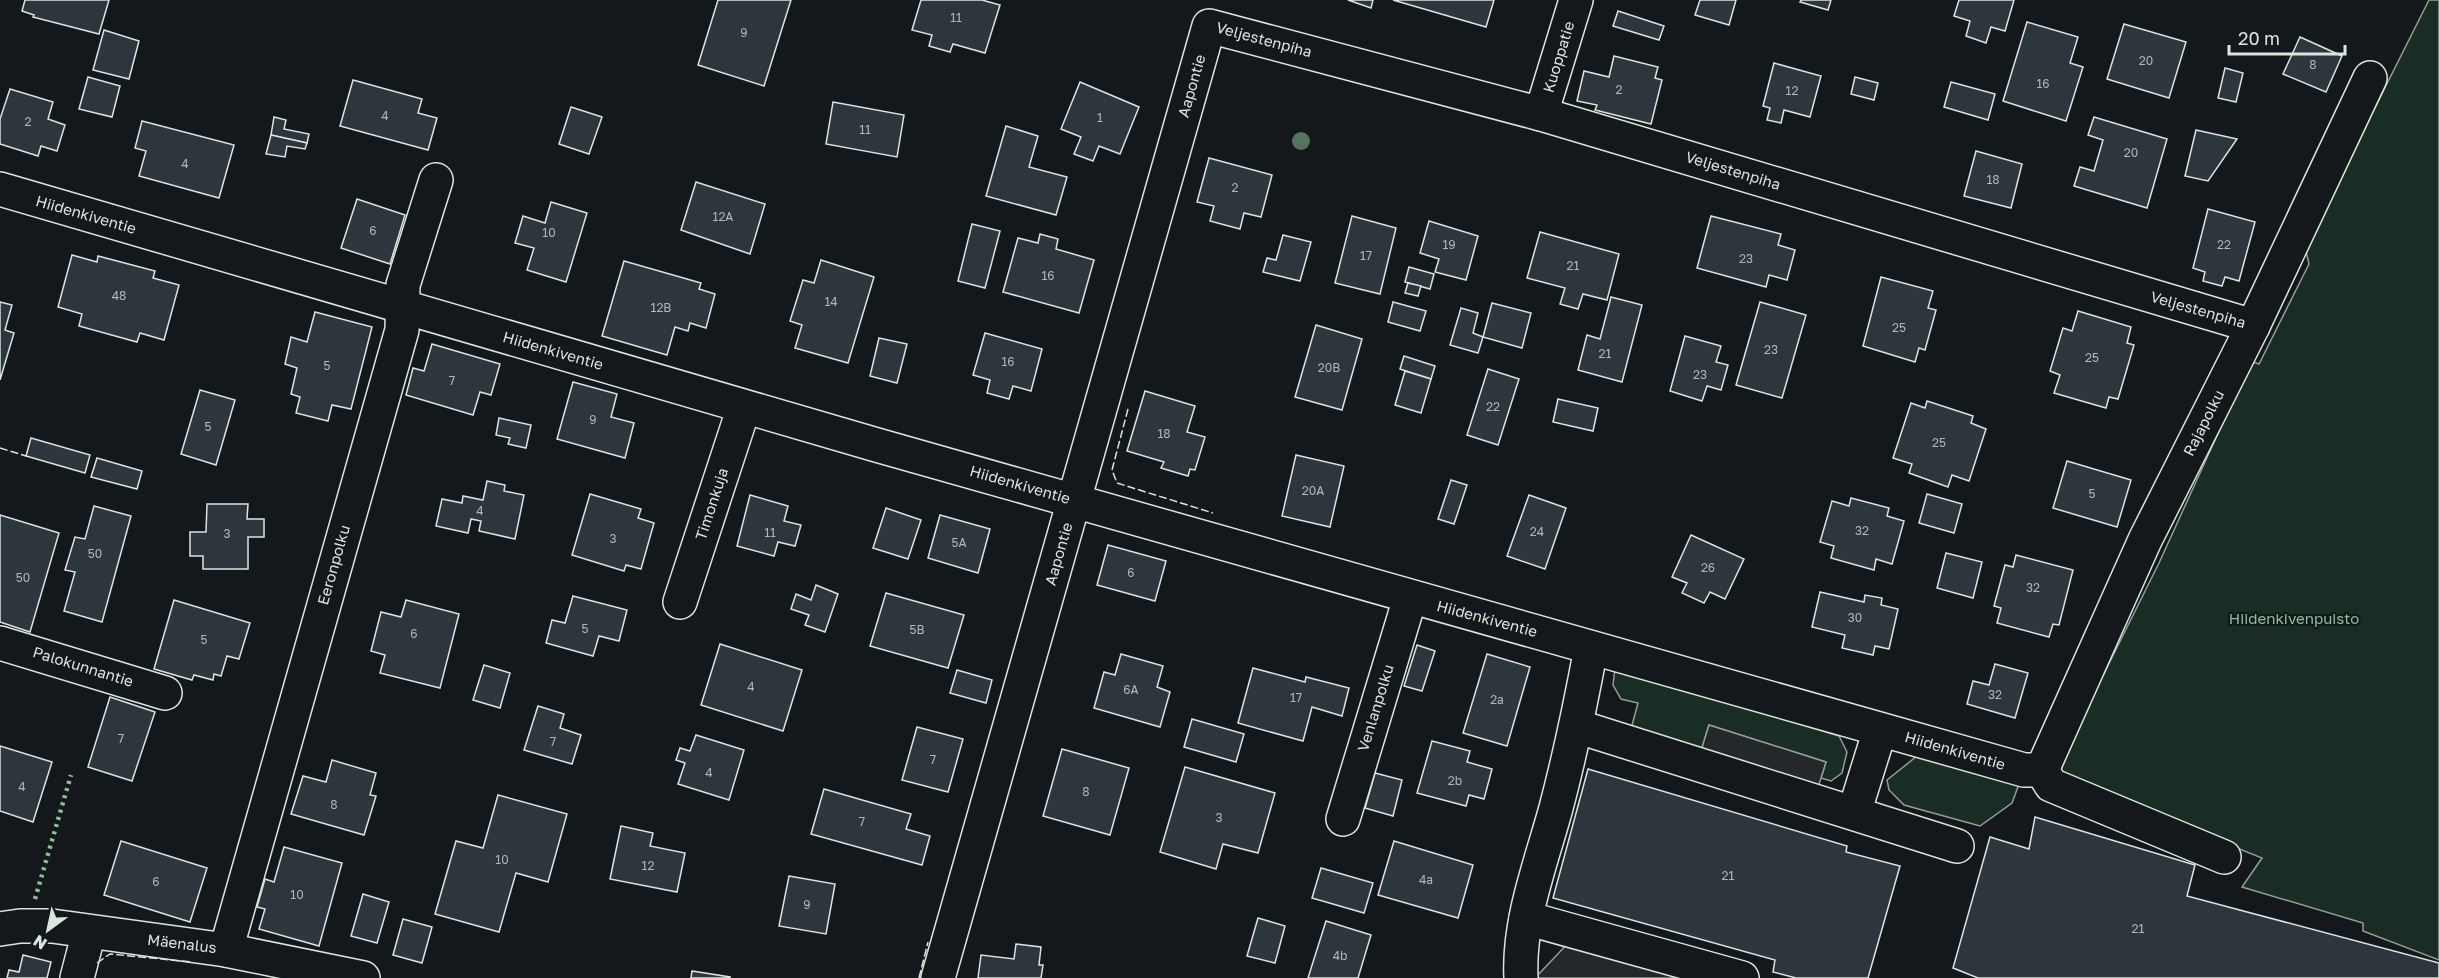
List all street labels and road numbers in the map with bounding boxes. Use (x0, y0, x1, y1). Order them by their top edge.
street label: Veljestenpiha (1215, 18, 1314, 60)
street label: Kuoppatie (1539, 19, 1577, 95)
street label: Aapontie (1173, 52, 1209, 119)
street label: Veljestenpiha (1684, 147, 1783, 193)
street label: Hiidenkiventie (34, 191, 139, 237)
street label: Veljestenpiha (2149, 287, 2248, 331)
street label: Hiidenkiventie (501, 327, 606, 373)
street label: Rajapolku (2179, 387, 2227, 459)
street label: Hiidenkiventie (968, 461, 1073, 507)
street label: Timonkuja (691, 465, 731, 542)
street label: Aapontie (1040, 520, 1076, 587)
street label: Eeronpolku (313, 523, 353, 607)
street label: Hiidenkiventie (1435, 596, 1540, 640)
street label: Palokunnantie (31, 642, 136, 690)
street label: Venlanpolku (1353, 662, 1397, 753)
street label: Hiidenkiventie (1903, 727, 2008, 773)
street label: Mäenalus (146, 930, 218, 956)

